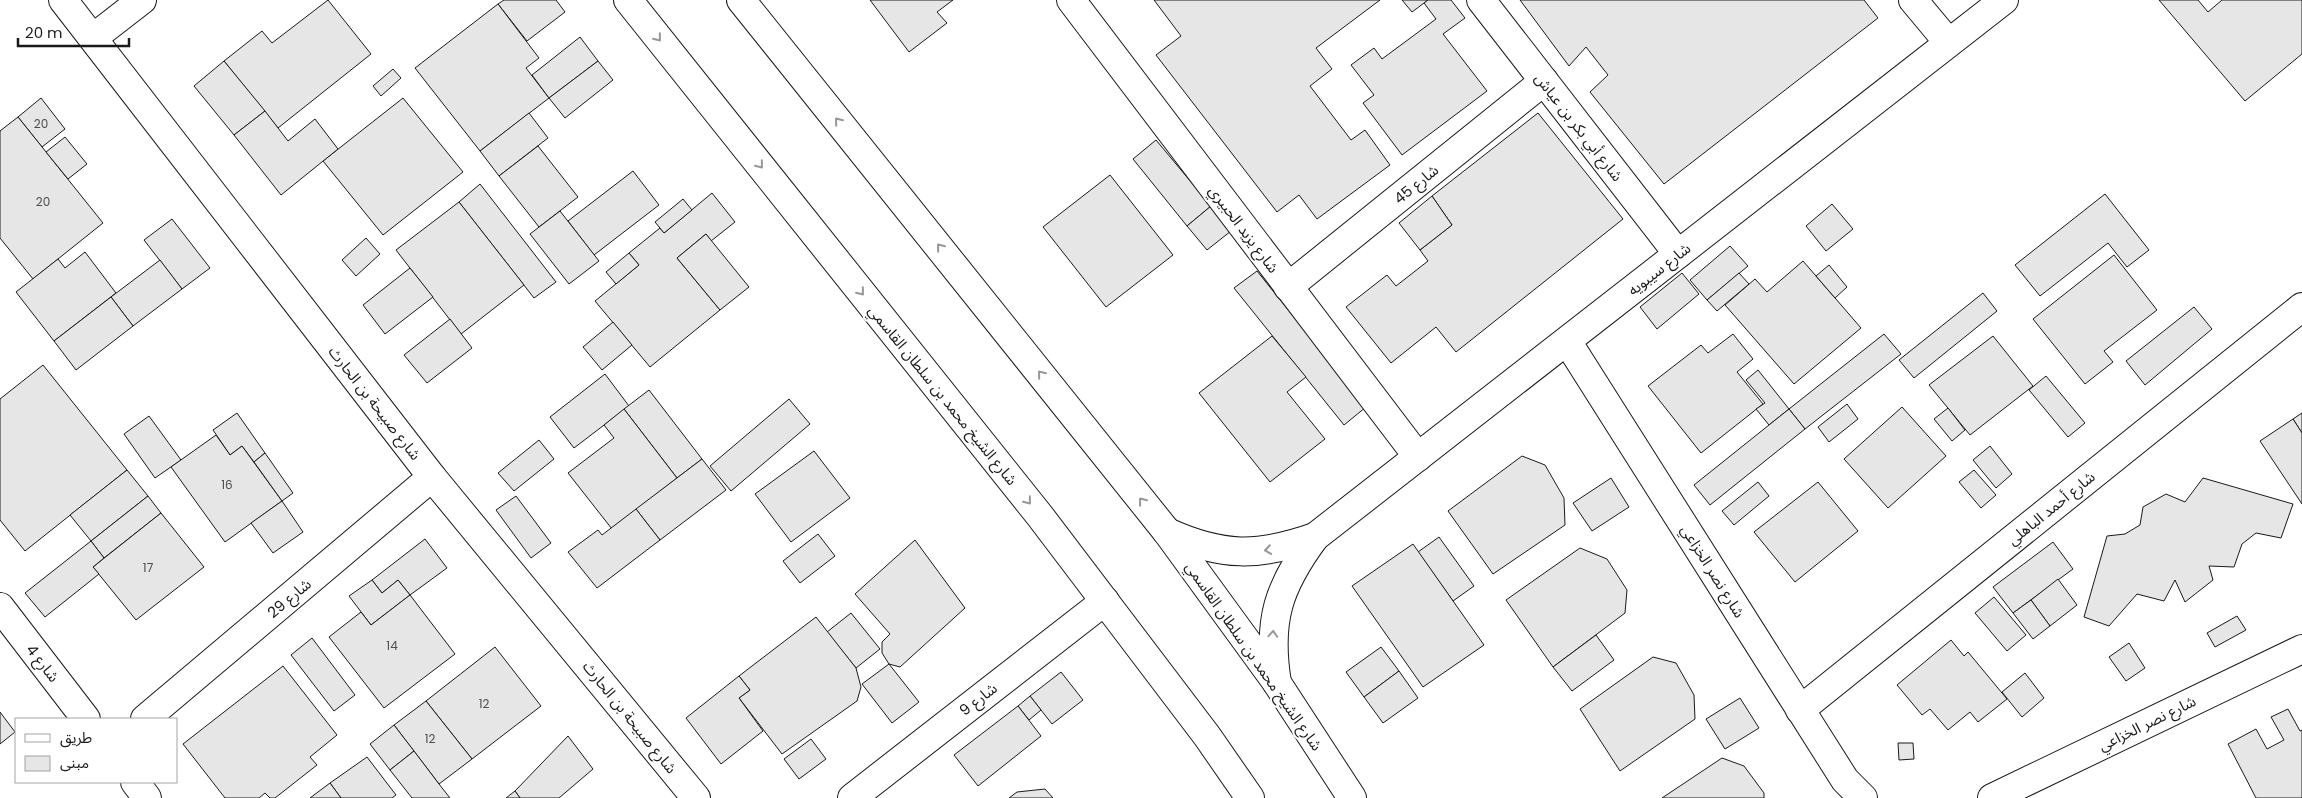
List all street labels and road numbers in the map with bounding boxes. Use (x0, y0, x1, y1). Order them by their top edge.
street label: شارع أبي بكر بن عياش (1528, 68, 1628, 187)
street label: شارع 45 (1389, 159, 1444, 210)
street label: شارع يزيد الحبيري (1202, 181, 1284, 279)
street label: شارع سيبويه (1623, 238, 1696, 302)
street label: شارع الشيخ محمد بن سلطان القاسمي (862, 301, 1022, 491)
street label: شارع صبيحة بن الحارث (322, 342, 426, 466)
street label: شارع أحمد الباهلي (2003, 466, 2101, 552)
street label: شارع نصر الخزاعي (1674, 520, 1750, 623)
street label: شارع الشيخ محمد بن سلطان القاسمي (1179, 557, 1328, 756)
street label: شارع 29 (263, 573, 317, 624)
street label: شارع 4 (20, 640, 65, 688)
street label: شارع صبيحة بن الحارث (576, 656, 682, 779)
street label: شارع 9 (955, 677, 1003, 722)
street label: شارع نصر الخزاعي (2095, 690, 2200, 758)

